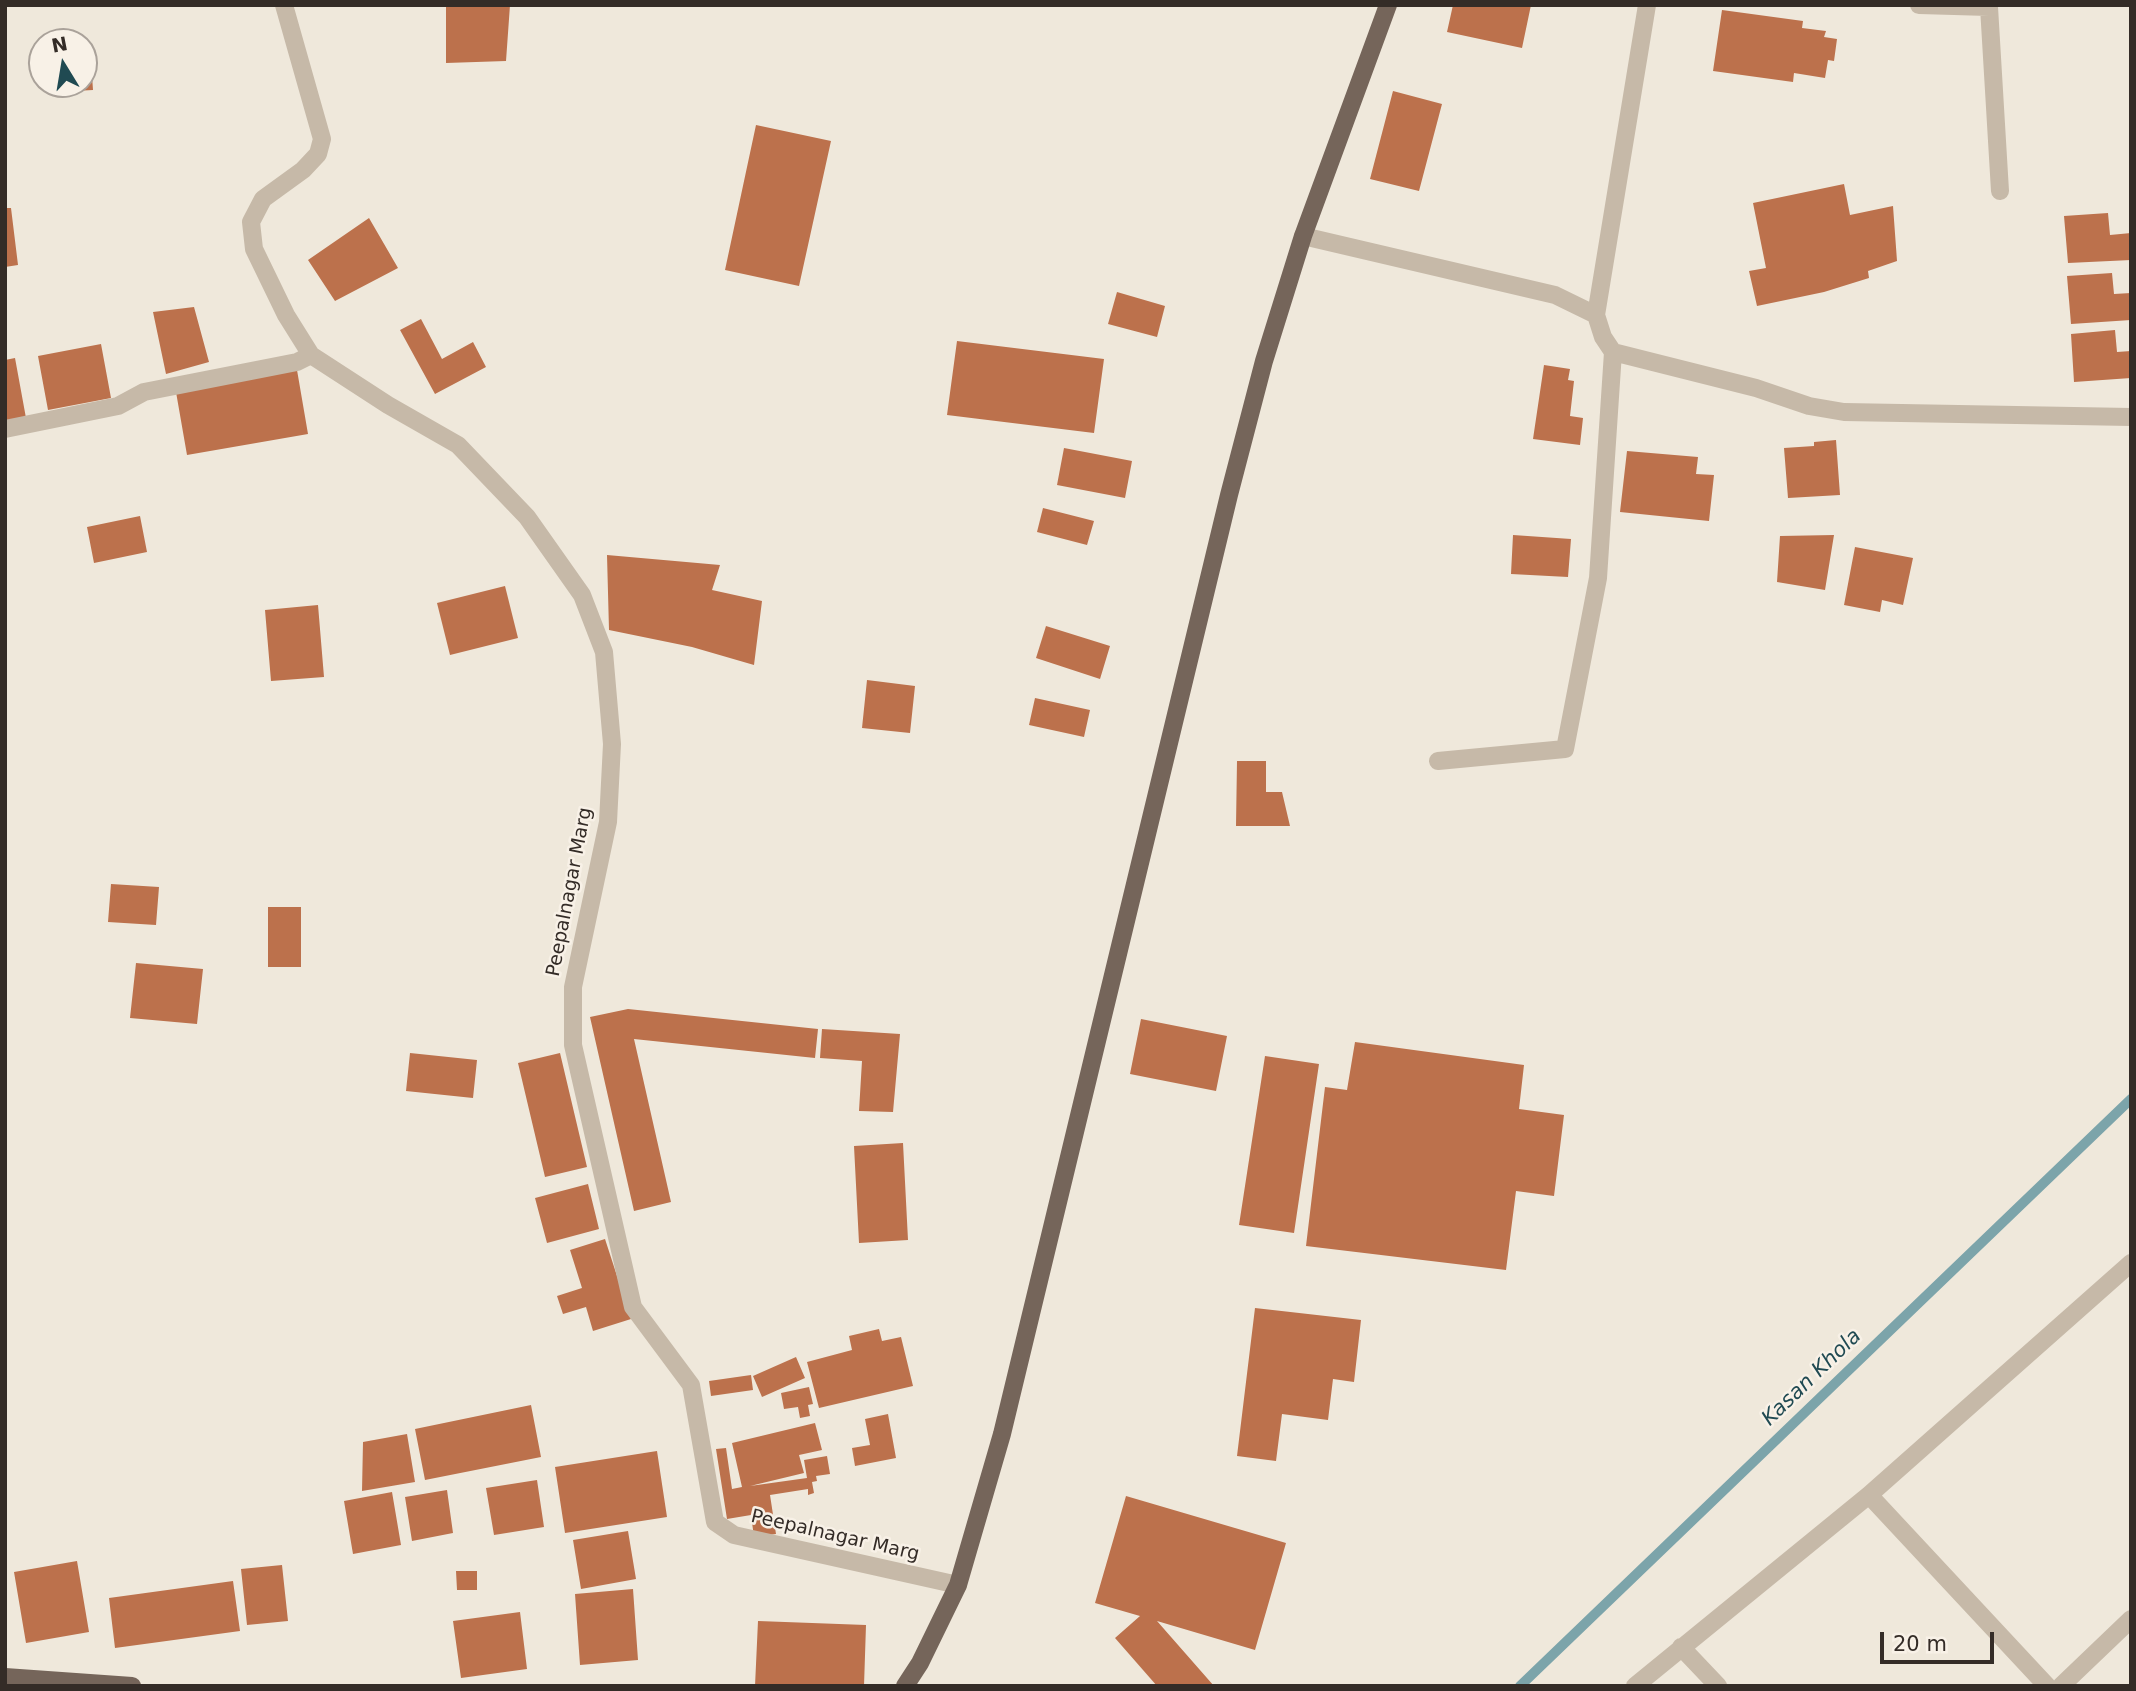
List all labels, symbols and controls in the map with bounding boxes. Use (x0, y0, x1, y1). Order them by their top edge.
north arrow (28, 28, 98, 98)
text: N (49, 32, 69, 57)
street label: Peepalnagar Marg (542, 805, 598, 979)
water label: Kasan Khola (1757, 1324, 1867, 1432)
street label: Peepalnagar Marg (749, 1506, 921, 1566)
scale bar (1884, 1618, 1998, 1662)
text: 20 m (1893, 1632, 1947, 1656)

